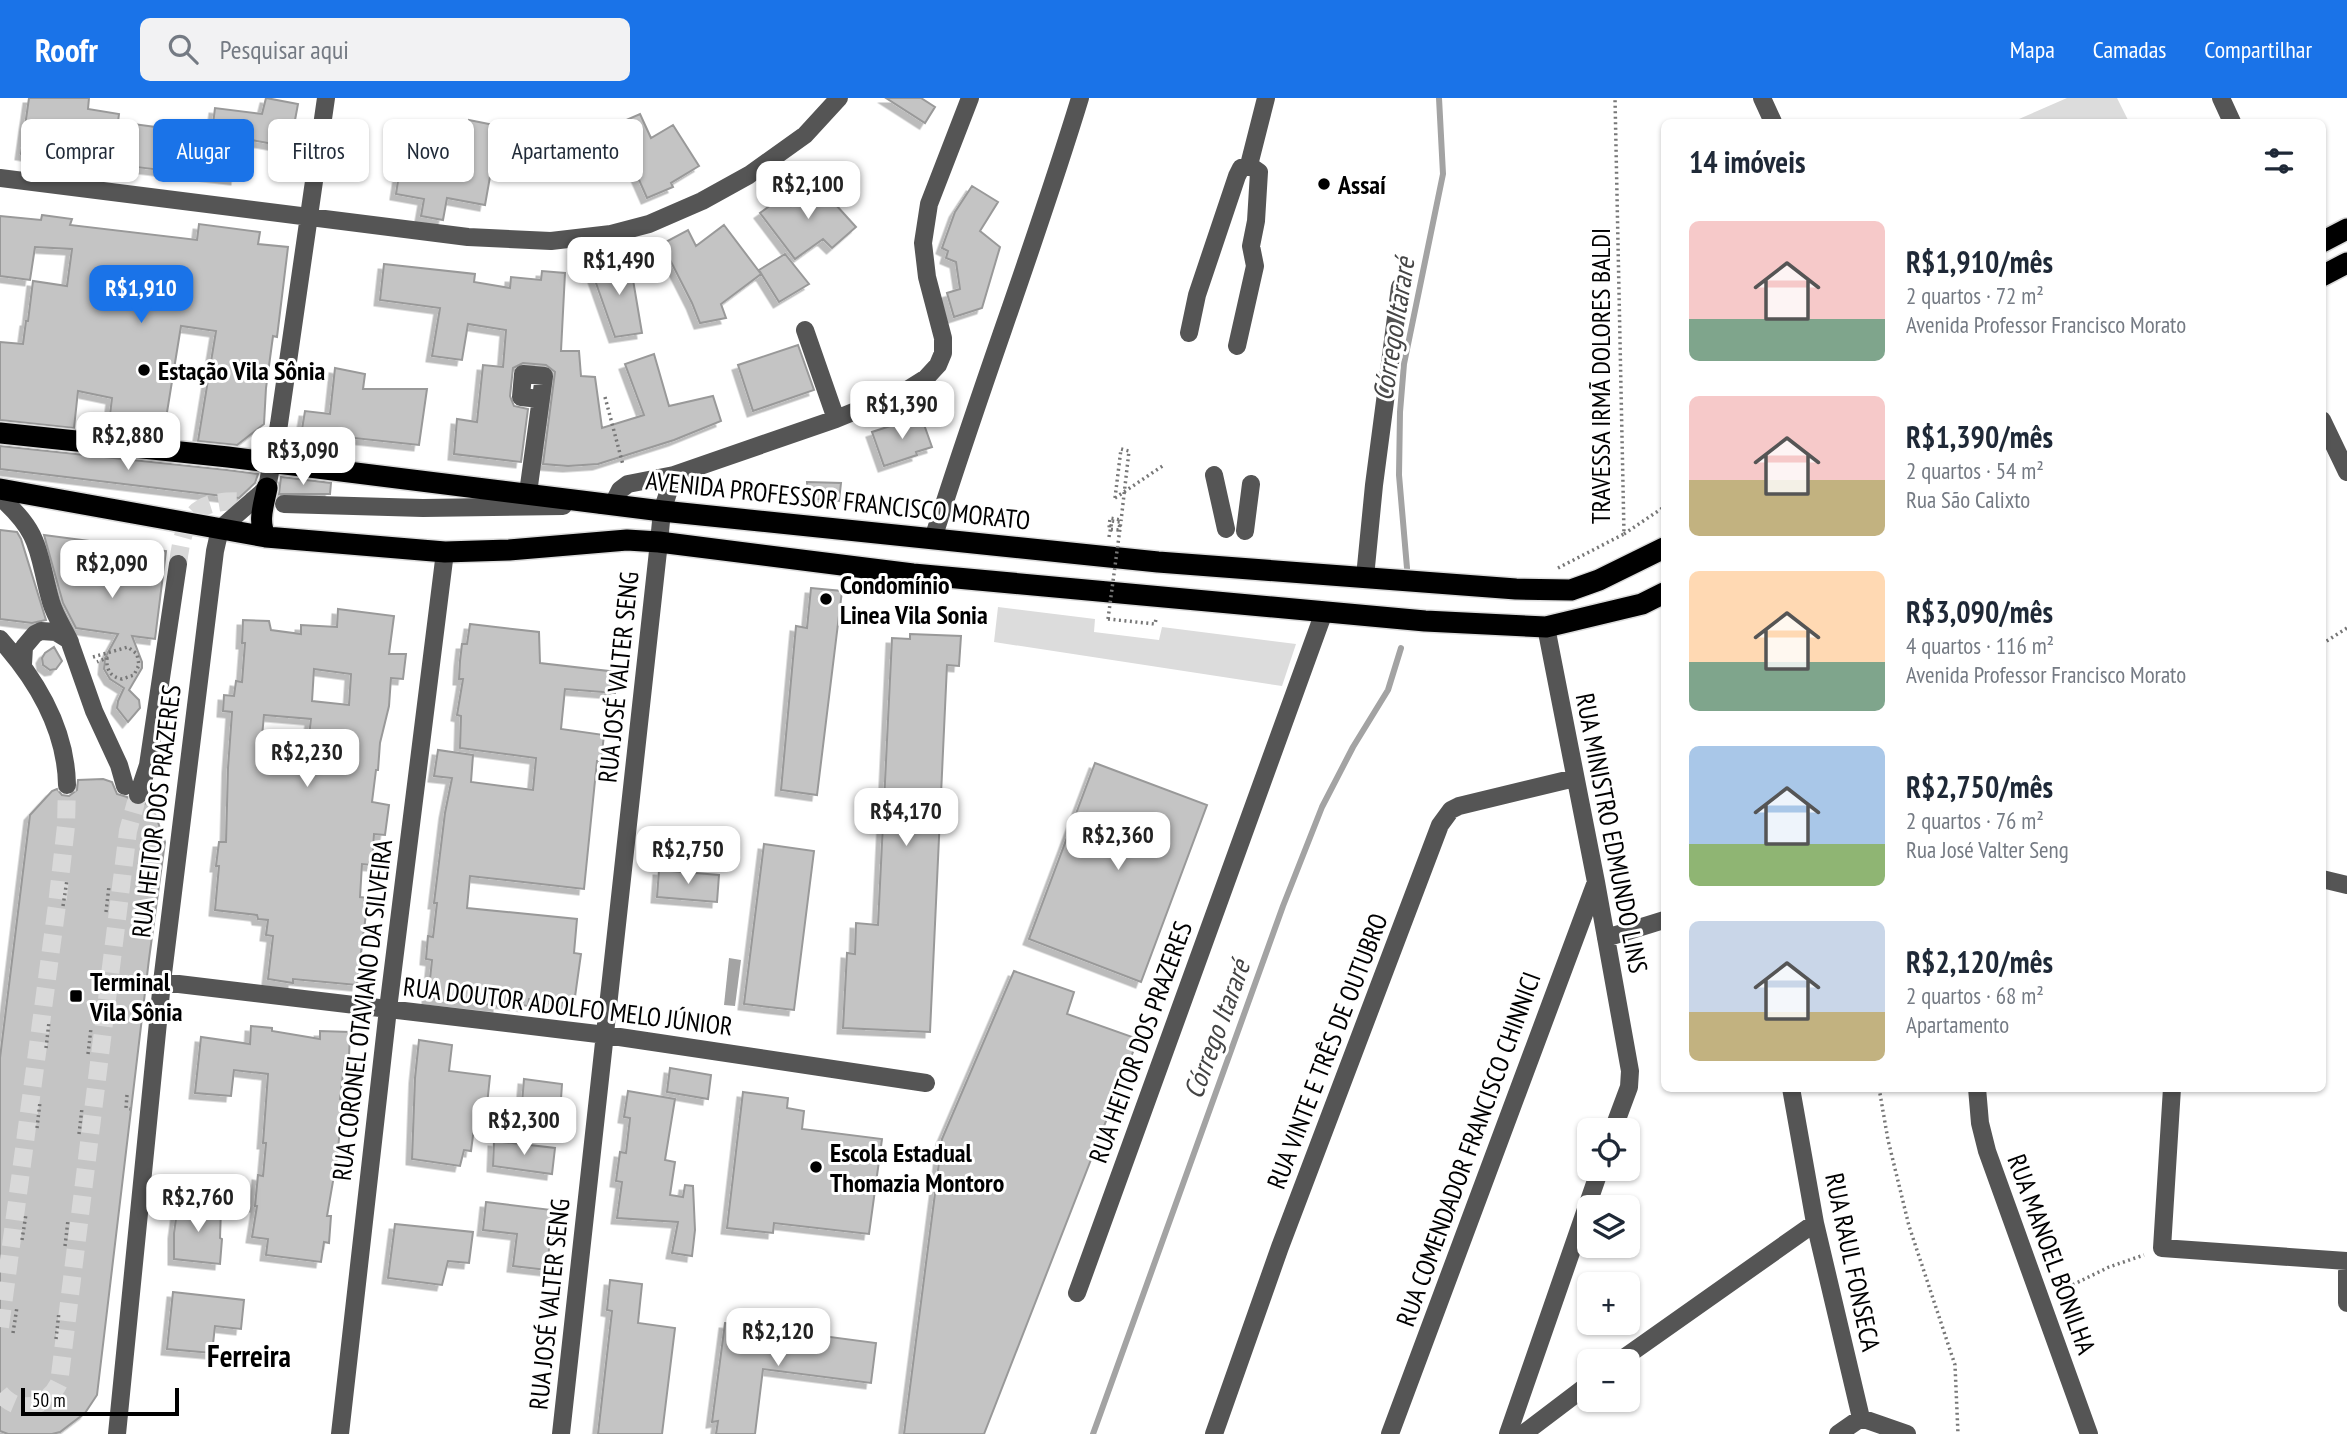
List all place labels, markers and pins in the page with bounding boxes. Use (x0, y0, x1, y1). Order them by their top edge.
pin: R$2,100 (743, 162, 873, 221)
place label: Assaí (1337, 168, 1386, 201)
marker: Assaí (1316, 176, 1332, 192)
pin: R$1,490 (554, 238, 684, 297)
pin: R$1,910 (76, 266, 206, 325)
place label: Estação Vila Sônia (158, 354, 325, 387)
marker: Estação Vila Sônia (136, 362, 152, 378)
pin: R$1,390 (837, 382, 967, 441)
pin: R$2,880 (63, 412, 193, 472)
pin: R$3,090 (238, 428, 368, 487)
pin: R$2,090 (47, 540, 177, 600)
place label: Condomínio Linea Vila Sonia (840, 568, 988, 631)
marker: Condomínio Linea Vila Sonia (818, 591, 834, 607)
pin: R$2,230 (242, 730, 372, 789)
pin: R$4,170 (841, 788, 971, 848)
pin: R$2,360 (1053, 812, 1183, 872)
pin: R$2,750 (623, 826, 753, 886)
place label: Terminal Vila Sônia (89, 965, 183, 1028)
marker: Terminal Vila Sônia (68, 988, 84, 1004)
pin: R$2,300 (459, 1098, 589, 1157)
place label: Escola Estadual Thomazia Montoro (830, 1136, 1004, 1199)
marker: Escola Estadual Thomazia Montoro (808, 1159, 824, 1175)
pin: R$2,760 (133, 1174, 263, 1234)
pin: R$2,120 (713, 1308, 843, 1368)

